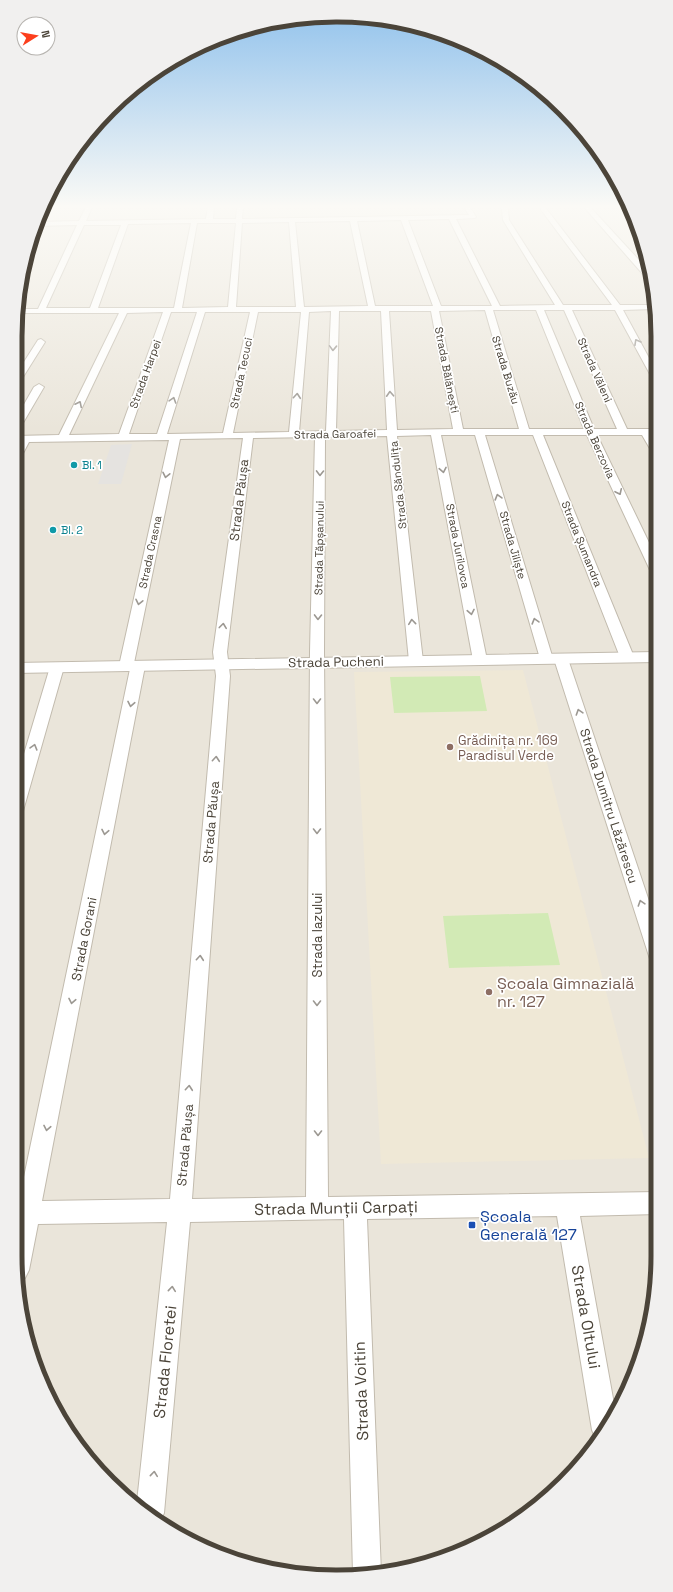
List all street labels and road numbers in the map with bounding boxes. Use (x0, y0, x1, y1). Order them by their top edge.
street label: Strada Bălănești (432, 326, 462, 415)
street label: Strada Buzău (489, 334, 523, 406)
street label: Strada Văleni (574, 335, 616, 405)
street label: Strada Tecuci (227, 336, 255, 410)
street label: Strada Harpei (126, 337, 164, 410)
street label: Strada Berzovia (572, 399, 619, 481)
street label: Strada Garoafei (294, 426, 377, 442)
street label: Strada Săndulița (386, 440, 410, 530)
street label: Strada Păușa (226, 458, 253, 542)
street label: Strada Șumandra (558, 499, 606, 590)
street label: Strada Tăpșanului (311, 500, 327, 595)
street label: Strada Jurilovca (443, 503, 473, 590)
street label: Strada Jiliște (497, 510, 529, 580)
street label: Strada Crasna (135, 514, 165, 590)
street label: Strada Pucheni (288, 653, 384, 671)
street label: Strada Dumitru Lăzărescu (576, 726, 642, 886)
street label: Strada Păușa (199, 780, 223, 864)
street label: Strada Iazului (309, 893, 326, 977)
street label: Strada Gorani (68, 896, 100, 982)
street label: Strada Păușa (173, 1103, 197, 1187)
street label: Strada Munții Carpați (254, 1196, 418, 1220)
street label: Strada Oltului (567, 1264, 605, 1370)
street label: Strada Floretei (149, 1305, 181, 1419)
street label: Strada Voitin (349, 1341, 373, 1441)

